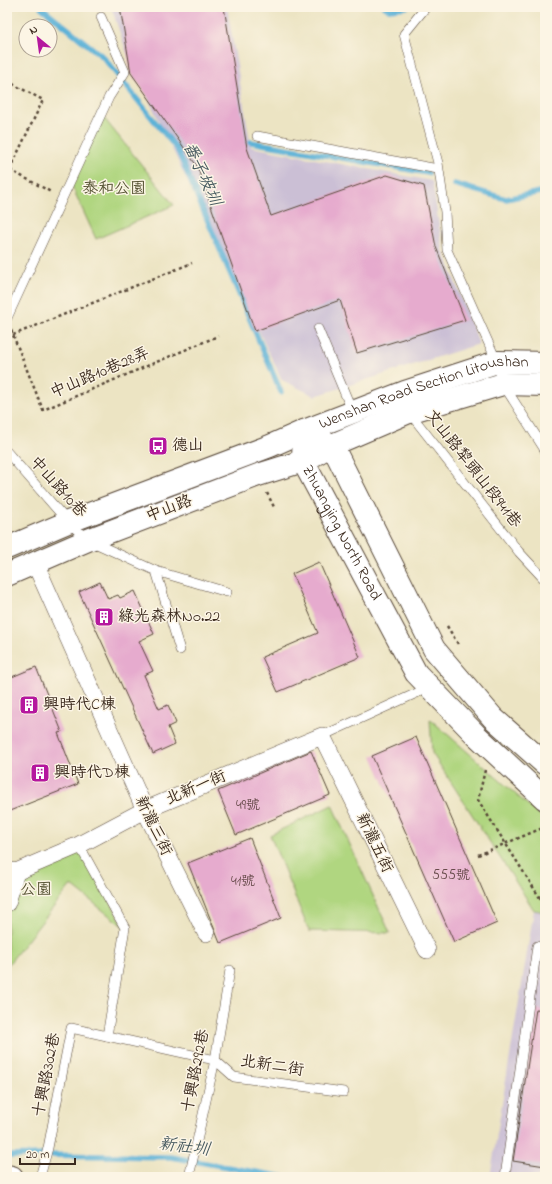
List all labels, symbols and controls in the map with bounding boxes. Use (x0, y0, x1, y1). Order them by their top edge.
north arrow (18, 18, 58, 58)
text: N (27, 21, 41, 39)
water label: 番子坡圳 (176, 138, 229, 212)
park label: 泰和公園 (82, 177, 146, 201)
street label: 中山路10巷28弄 (47, 341, 153, 405)
street label: Wenshan Road Section Litoushan (315, 350, 529, 436)
street label: 文山路犂頭山段941巷 (419, 405, 527, 533)
place label: 德山 (172, 434, 204, 458)
bus stop icon: 德山 (147, 435, 169, 457)
street label: 中山路10巷 (24, 451, 92, 523)
street label: Zhuangjing North Road (295, 461, 387, 605)
street label: 中山路 (142, 489, 196, 529)
place label: 綠光森林No.22 (118, 605, 220, 629)
building icon: 綠光森林No.22 (93, 606, 115, 628)
place label: 興時代C棟 (43, 693, 117, 717)
building icon: 興時代C棟 (18, 694, 40, 716)
place label: 興時代D棟 (54, 761, 131, 785)
building icon: 興時代D棟 (29, 762, 51, 784)
street label: 北新一街 (162, 764, 230, 812)
street label: 新瀧三街 (128, 792, 178, 860)
house number: 49號 (236, 795, 260, 816)
street label: 新瀧五街 (349, 809, 399, 877)
house number: 555號 (432, 865, 470, 886)
house number: 41號 (231, 871, 255, 892)
park label: 公園 (20, 878, 52, 902)
street label: 十興路292巷 (176, 1027, 216, 1115)
street label: 十興路302巷 (27, 1031, 67, 1119)
street label: 北新二街 (239, 1049, 305, 1083)
water label: 新社圳 (157, 1131, 213, 1163)
scale bar (20, 1140, 75, 1166)
text: 20 m (26, 1146, 49, 1164)

